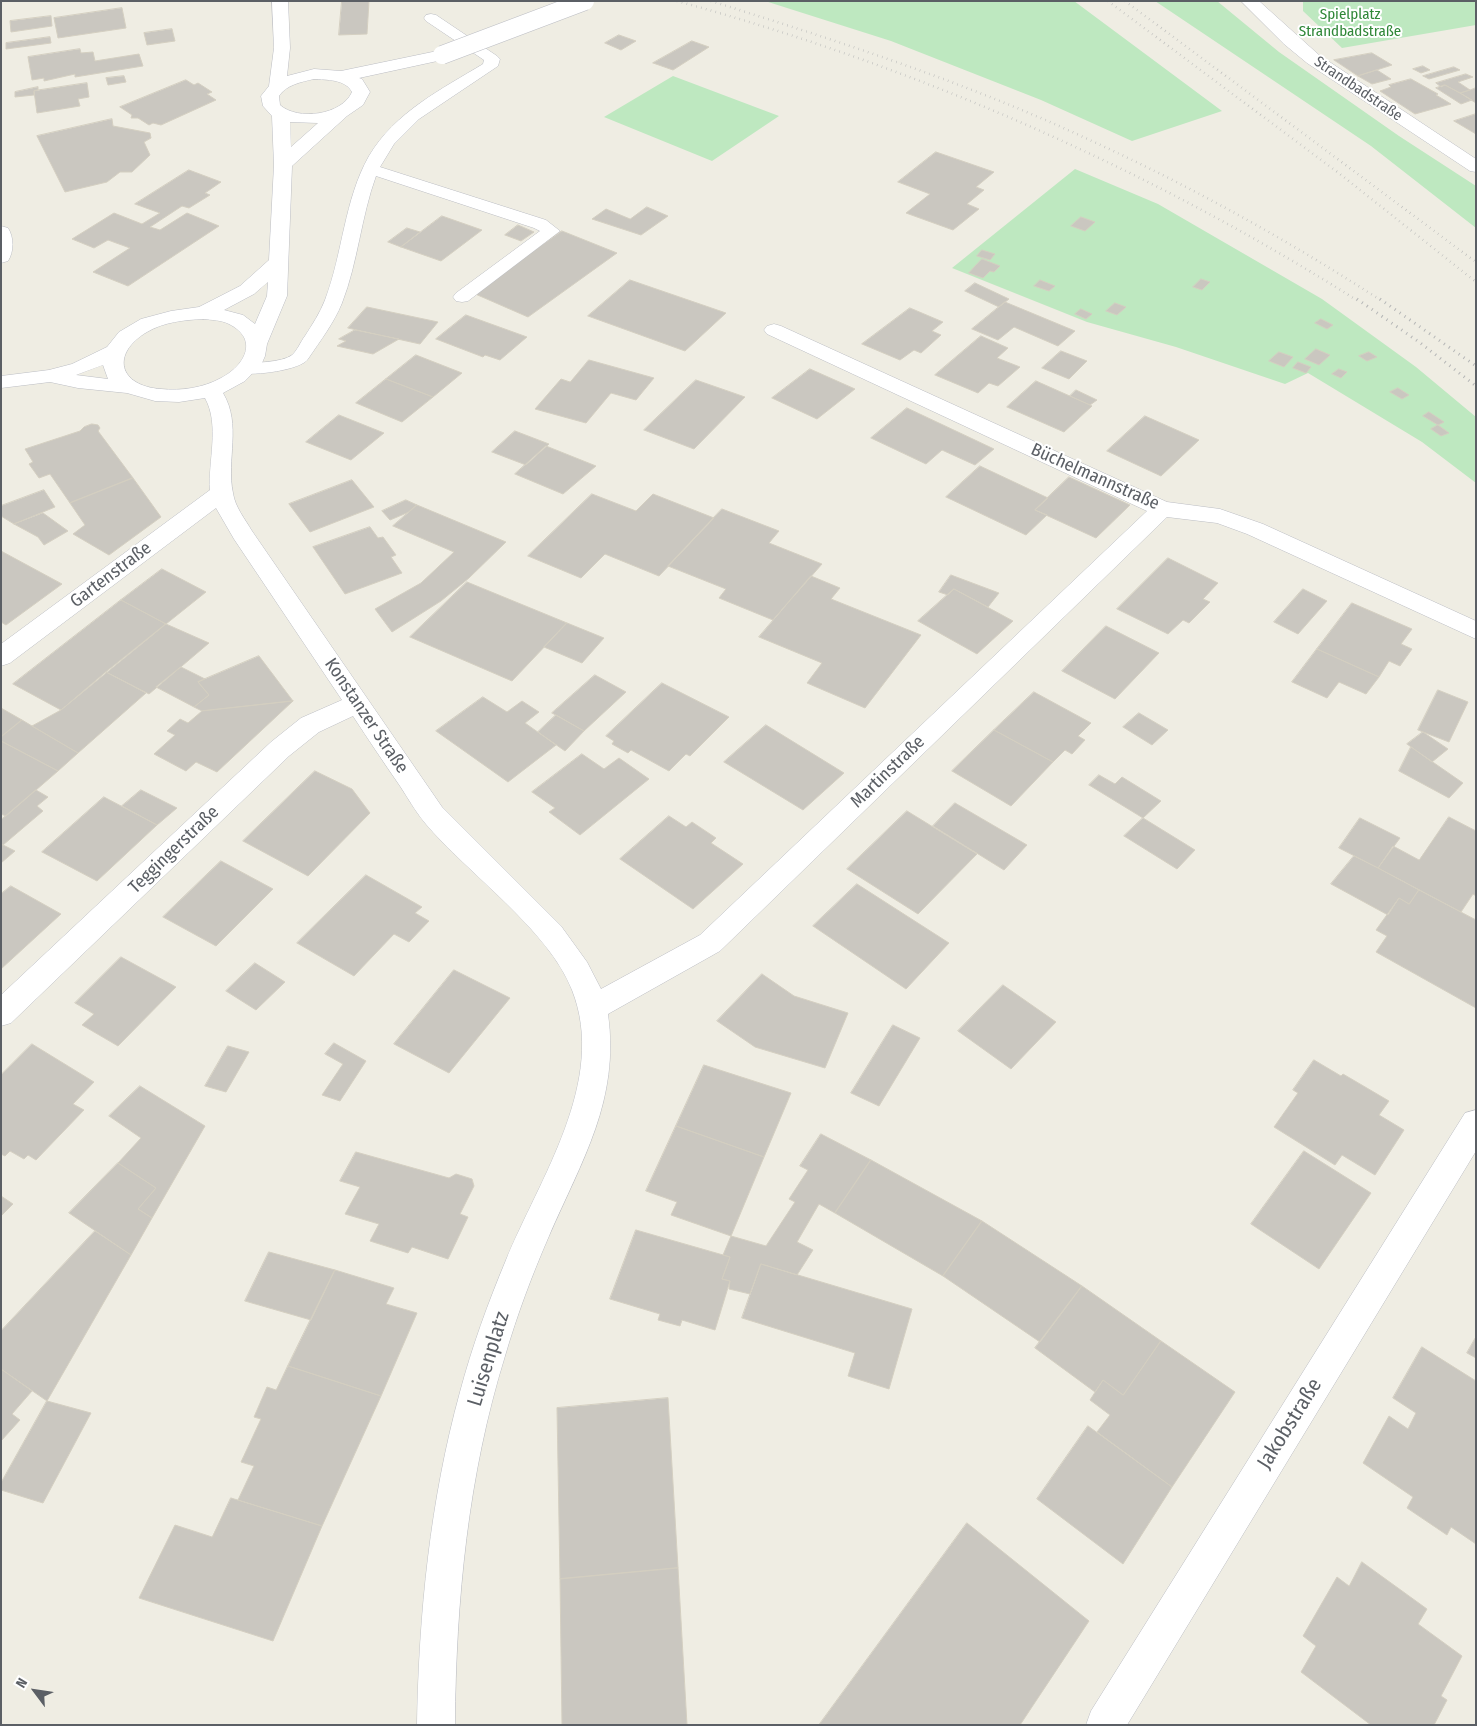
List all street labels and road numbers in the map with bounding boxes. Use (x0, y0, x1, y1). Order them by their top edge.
street label: Strandbadstraße (1310, 53, 1406, 125)
street label: Büchelmannstraße (1027, 439, 1163, 515)
street label: Gartenstraße (66, 537, 156, 613)
street label: Konstanzer Straße (320, 654, 412, 778)
street label: Martinstraße (847, 731, 929, 813)
street label: Teggingerstraße (124, 802, 224, 898)
street label: Luisenplatz (463, 1309, 515, 1409)
street label: Jakobstraße (1252, 1374, 1328, 1474)

